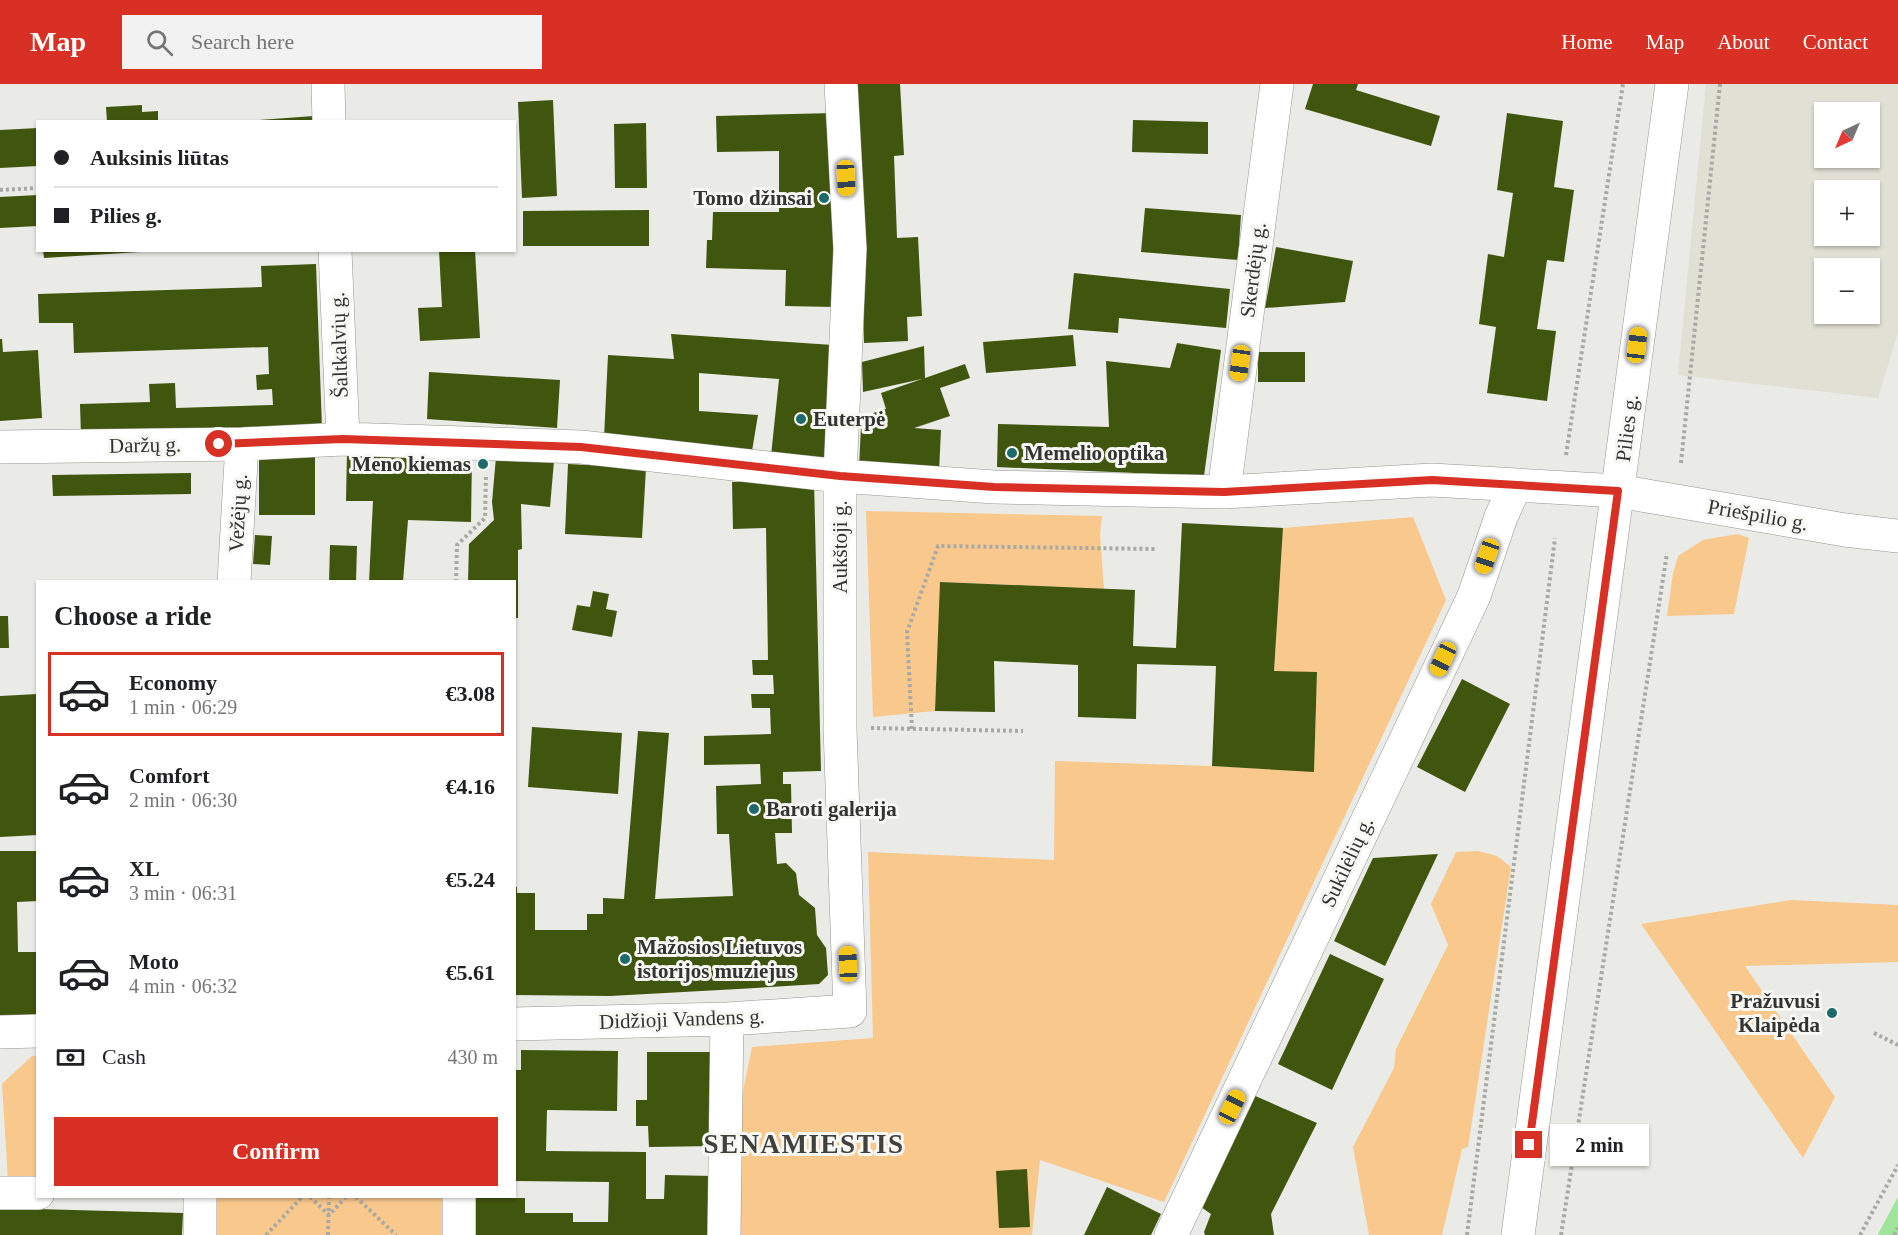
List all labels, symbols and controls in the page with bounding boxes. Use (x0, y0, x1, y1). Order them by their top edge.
search box (122, 15, 542, 69)
text: Map (30, 26, 86, 57)
icon: search (143, 26, 176, 59)
text: Search here (191, 29, 294, 54)
text: Home (1561, 30, 1613, 54)
text: Map (1646, 30, 1684, 54)
text: About (1717, 30, 1770, 54)
text: Contact (1803, 30, 1868, 54)
north arrow (1814, 102, 1880, 168)
map controls (1814, 102, 1880, 324)
text: Auksinis liūtas (90, 145, 229, 170)
car (836, 160, 856, 196)
button: + (1814, 180, 1880, 246)
place label: Tomo džinsai (693, 186, 812, 210)
marker: Tomo džinsai (817, 191, 831, 205)
text: Pilies g. (90, 203, 162, 228)
street label: Skerdėjų g. (1235, 221, 1271, 319)
button: − (1814, 258, 1880, 324)
street label: Šaltkalvių g. (325, 292, 353, 398)
car (1626, 326, 1648, 364)
car (1229, 344, 1251, 382)
street label: Pilies g. (1611, 393, 1643, 463)
place label: Euterpė (813, 407, 885, 431)
marker: Euterpė (794, 412, 808, 426)
route start (205, 430, 232, 457)
street label: Daržų g. (109, 432, 181, 458)
place label: Memelio optika (1024, 441, 1165, 465)
marker: Memelio optika (1005, 446, 1019, 460)
place label: Meno kiemas (351, 452, 471, 476)
marker: Meno kiemas (476, 457, 490, 471)
street label: Vežėjų g. (224, 473, 252, 553)
street label: Priešpilio g. (1706, 494, 1810, 536)
street label: Aukštoji g. (828, 500, 852, 594)
car (1473, 536, 1501, 576)
text: Choose a ride (54, 601, 212, 631)
car (1427, 639, 1459, 679)
icon: car (57, 667, 111, 721)
text: Economy (129, 670, 217, 695)
text: €3.08 (446, 681, 495, 706)
text: 1 min · 06:29 (129, 696, 237, 718)
icon: car (57, 760, 111, 814)
text: Comfort (129, 763, 210, 788)
text: €4.16 (446, 774, 495, 799)
text: 2 min · 06:30 (129, 789, 237, 811)
place label: Baroti galerija (766, 797, 897, 821)
marker: Baroti galerija (747, 802, 761, 816)
street label: Sukilėlių g. (1316, 813, 1378, 911)
icon: car (57, 853, 111, 907)
text: XL (129, 856, 160, 881)
text: €5.24 (446, 867, 495, 892)
text: 3 min · 06:31 (129, 882, 237, 904)
place label: Mažosios Lietuvos istorijos muziejus (637, 935, 802, 983)
icon: car (57, 946, 111, 1000)
car (838, 946, 858, 982)
text: Moto (129, 949, 179, 974)
marker: Mažosios Lietuvos istorijos muziejus (618, 952, 632, 966)
text: €5.61 (446, 960, 495, 985)
text: 4 min · 06:32 (129, 975, 237, 997)
place label: Pražuvusi Klaipėda (1730, 989, 1820, 1037)
street label: Didžioji Vandens g. (599, 1004, 765, 1034)
marker: Pražuvusi Klaipėda (1825, 1006, 1839, 1020)
icon: cash (54, 1041, 87, 1074)
text: Cash (102, 1044, 146, 1069)
text: 430 m (447, 1046, 498, 1068)
car (1216, 1087, 1248, 1127)
button: Confirm (54, 1117, 498, 1186)
callout: 2 min (1550, 1124, 1649, 1166)
district label: SENAMIESTIS (703, 1129, 905, 1159)
route end (1515, 1131, 1542, 1158)
text: 2 min (1575, 1134, 1624, 1156)

